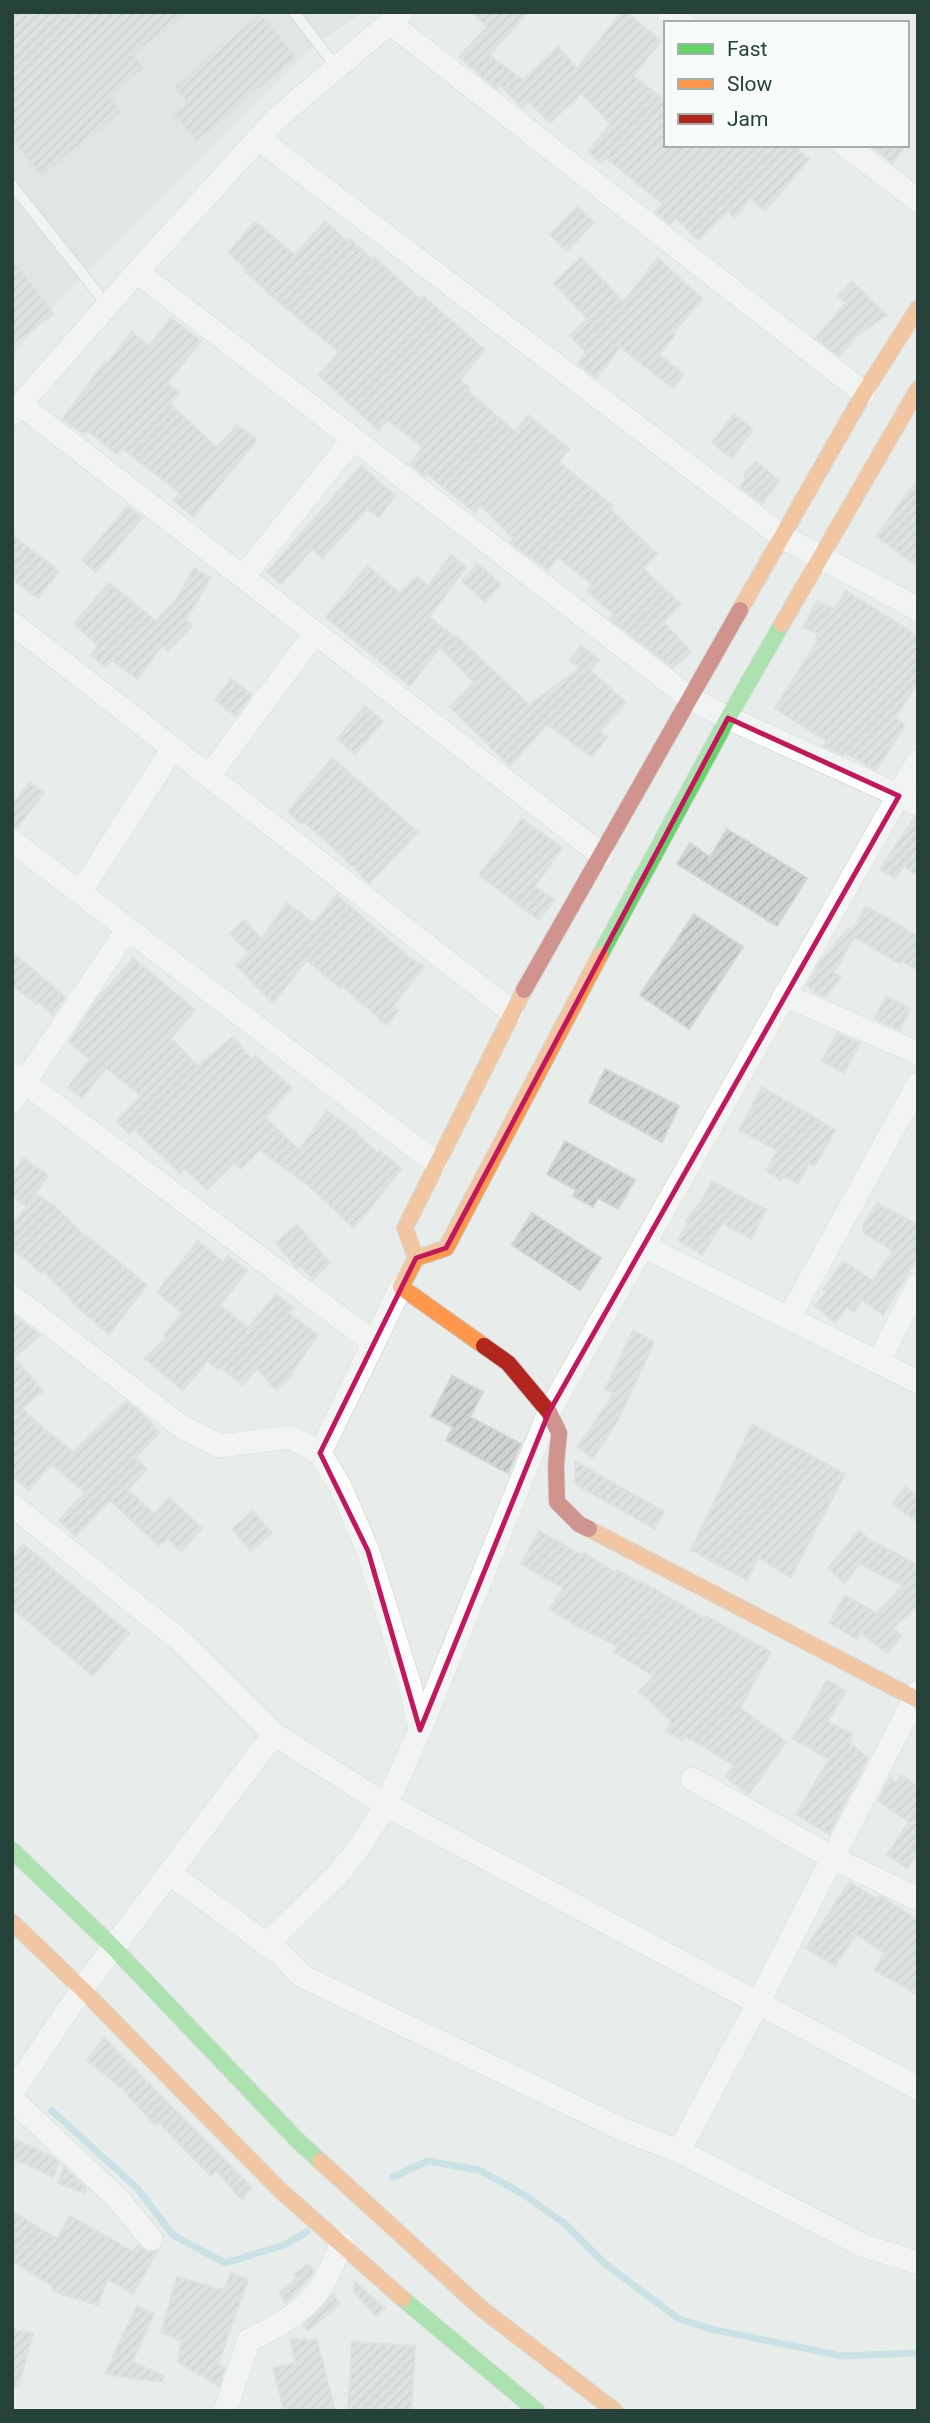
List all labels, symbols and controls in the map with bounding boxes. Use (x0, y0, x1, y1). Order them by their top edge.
legend (664, 21, 909, 147)
text: Fast (727, 37, 768, 61)
text: Slow (727, 72, 773, 96)
text: Jam (727, 107, 768, 131)

